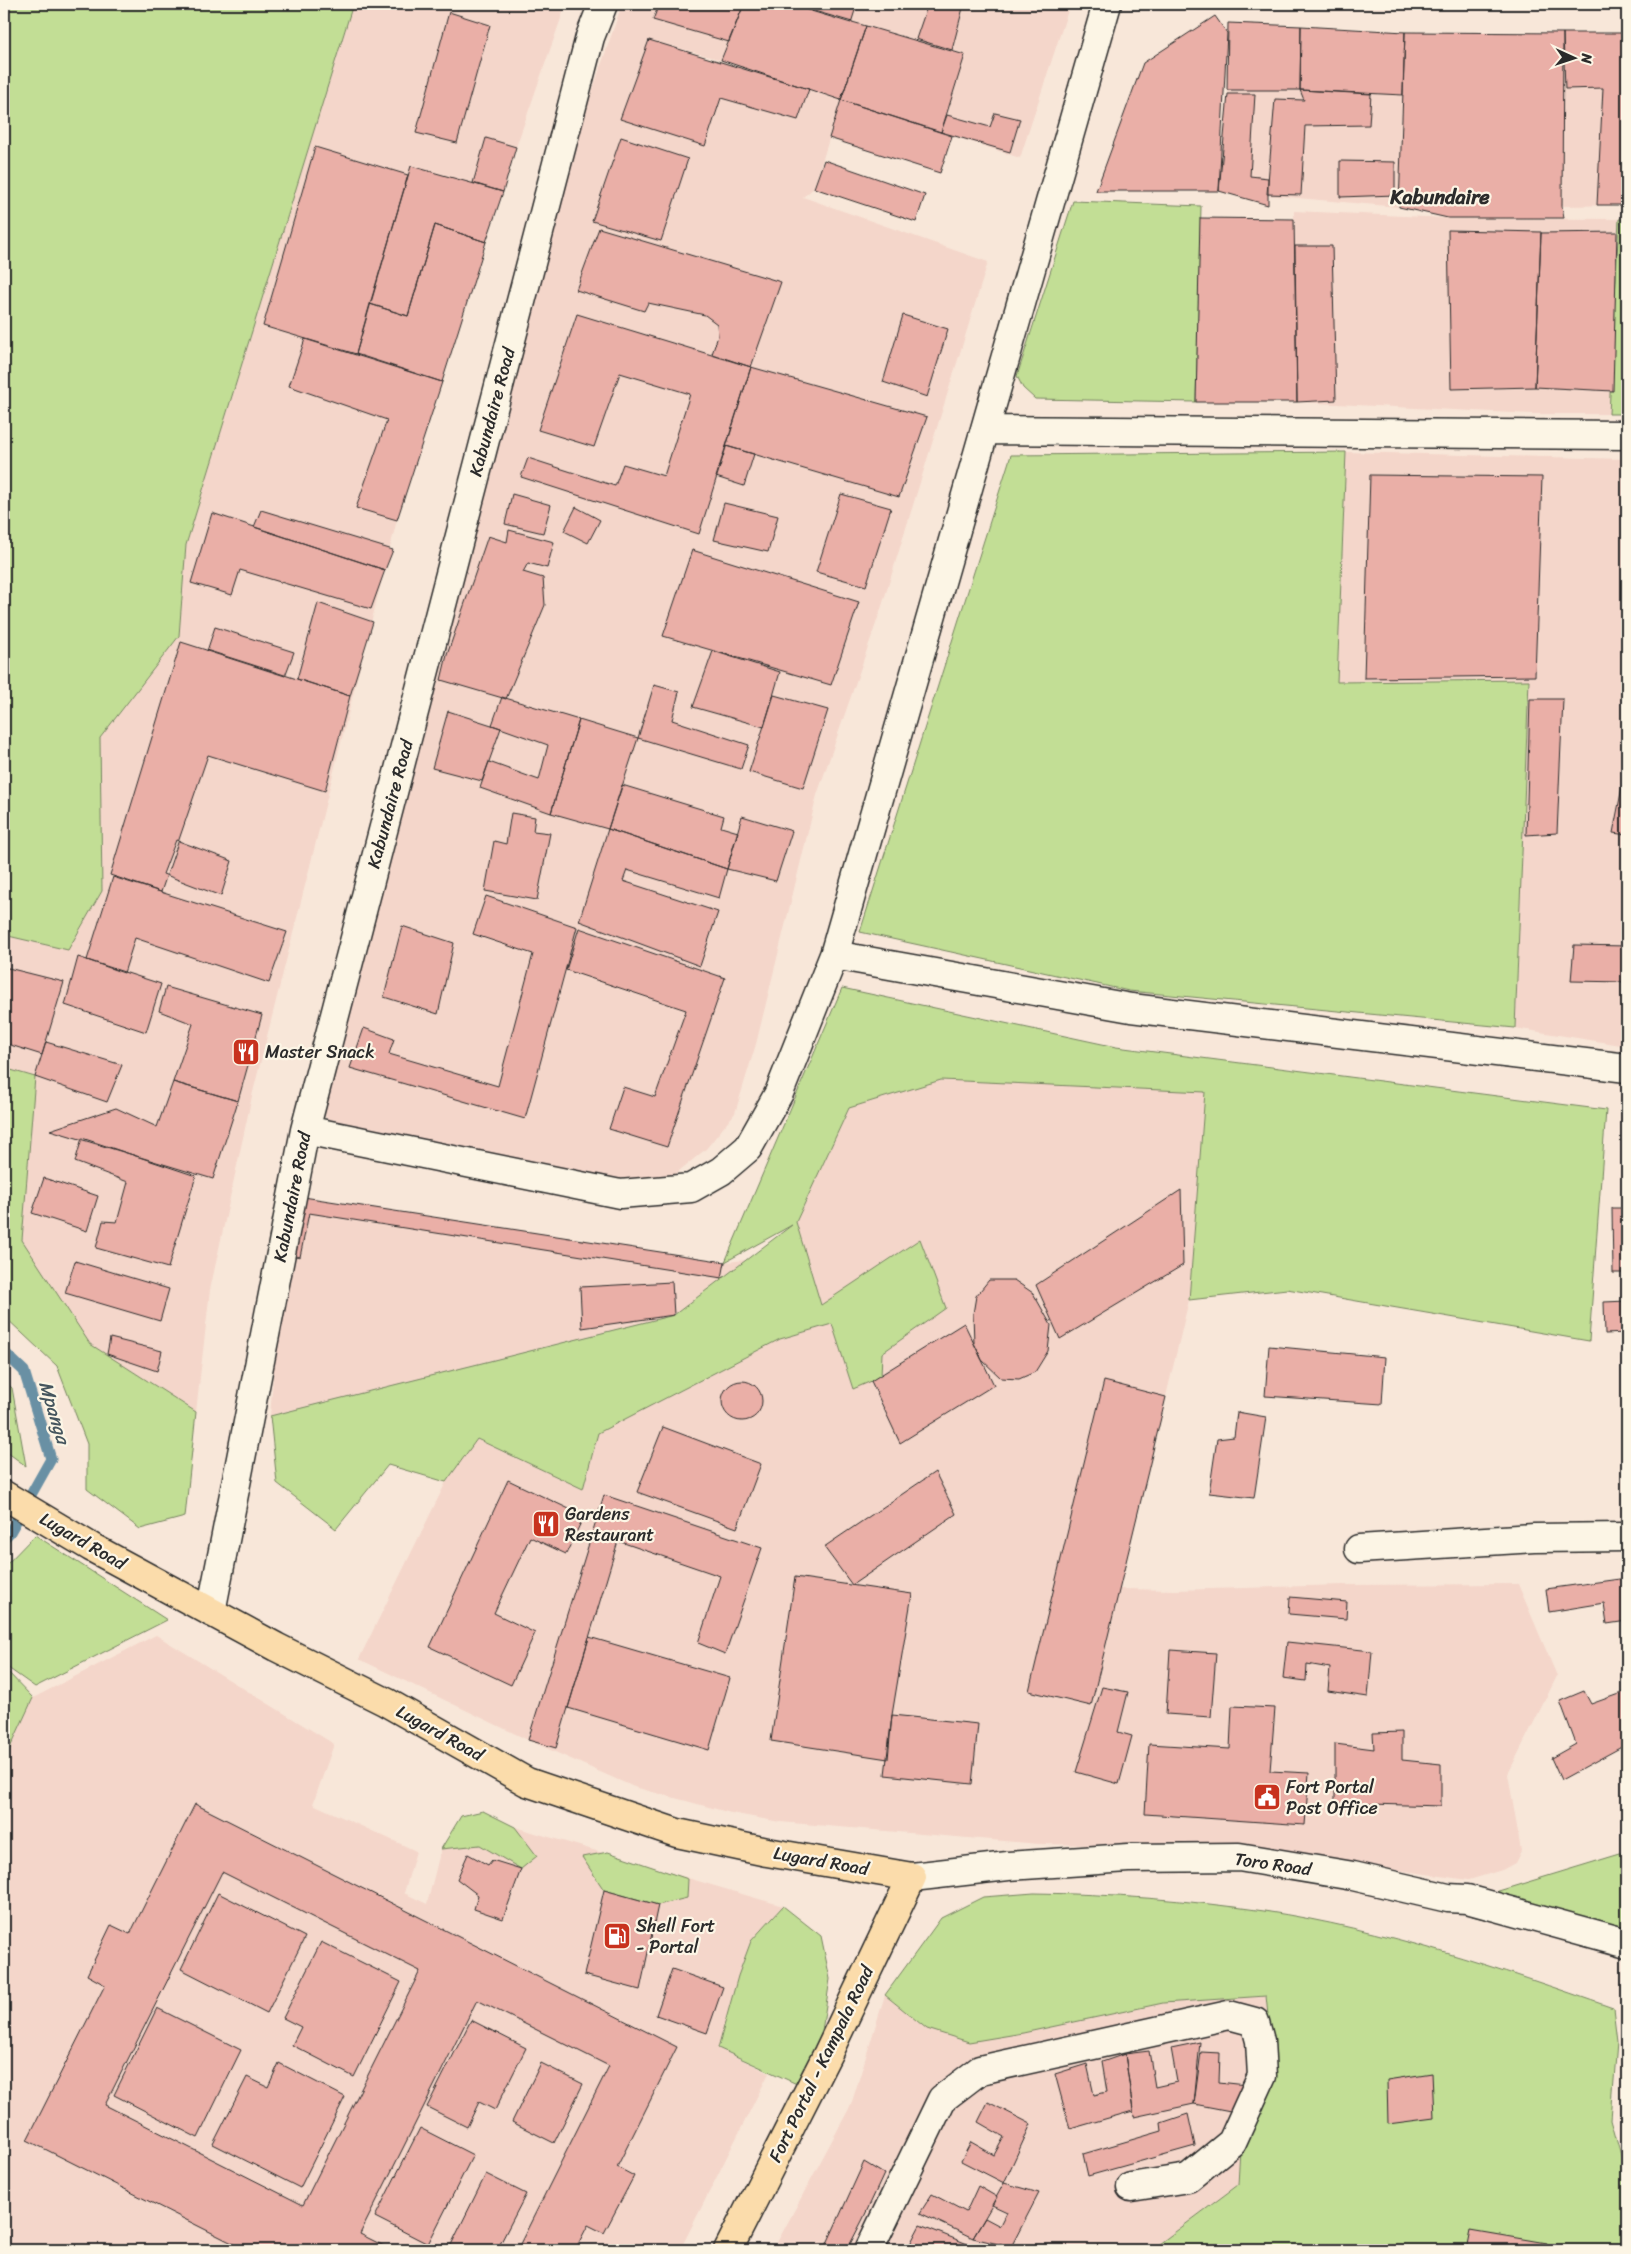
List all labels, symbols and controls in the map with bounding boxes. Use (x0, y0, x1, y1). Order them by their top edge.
north arrow (1548, 32, 1598, 82)
text: N (1574, 52, 1599, 64)
district label: Kabundaire (1389, 180, 1490, 215)
street label: Kabundaire Road (459, 342, 525, 480)
street label: Kabundaire Road (357, 734, 423, 872)
place label: Master Snack (265, 1036, 375, 1068)
restaurant icon: Master Snack (231, 1037, 261, 1067)
street label: Kabundaire Road (264, 1127, 321, 1265)
water label: Mpanga (29, 1377, 80, 1450)
place label: Gardens Restaurant (565, 1498, 654, 1551)
street label: Lugard Road (33, 1503, 134, 1580)
restaurant icon: Gardens Restaurant (531, 1509, 561, 1539)
street label: Lugard Road (390, 1696, 491, 1771)
place label: Fort Portal Post Office (1286, 1771, 1378, 1824)
public building icon: Fort Portal Post Office (1252, 1782, 1282, 1812)
street label: Lugard Road (771, 1837, 873, 1885)
street label: Toro Road (1233, 1843, 1315, 1885)
place label: Shell Fort - Portal (636, 1910, 715, 1963)
fuel station icon: Shell Fort - Portal (602, 1921, 632, 1951)
street label: Fort Portal - Kampala Road (759, 1959, 883, 2168)

